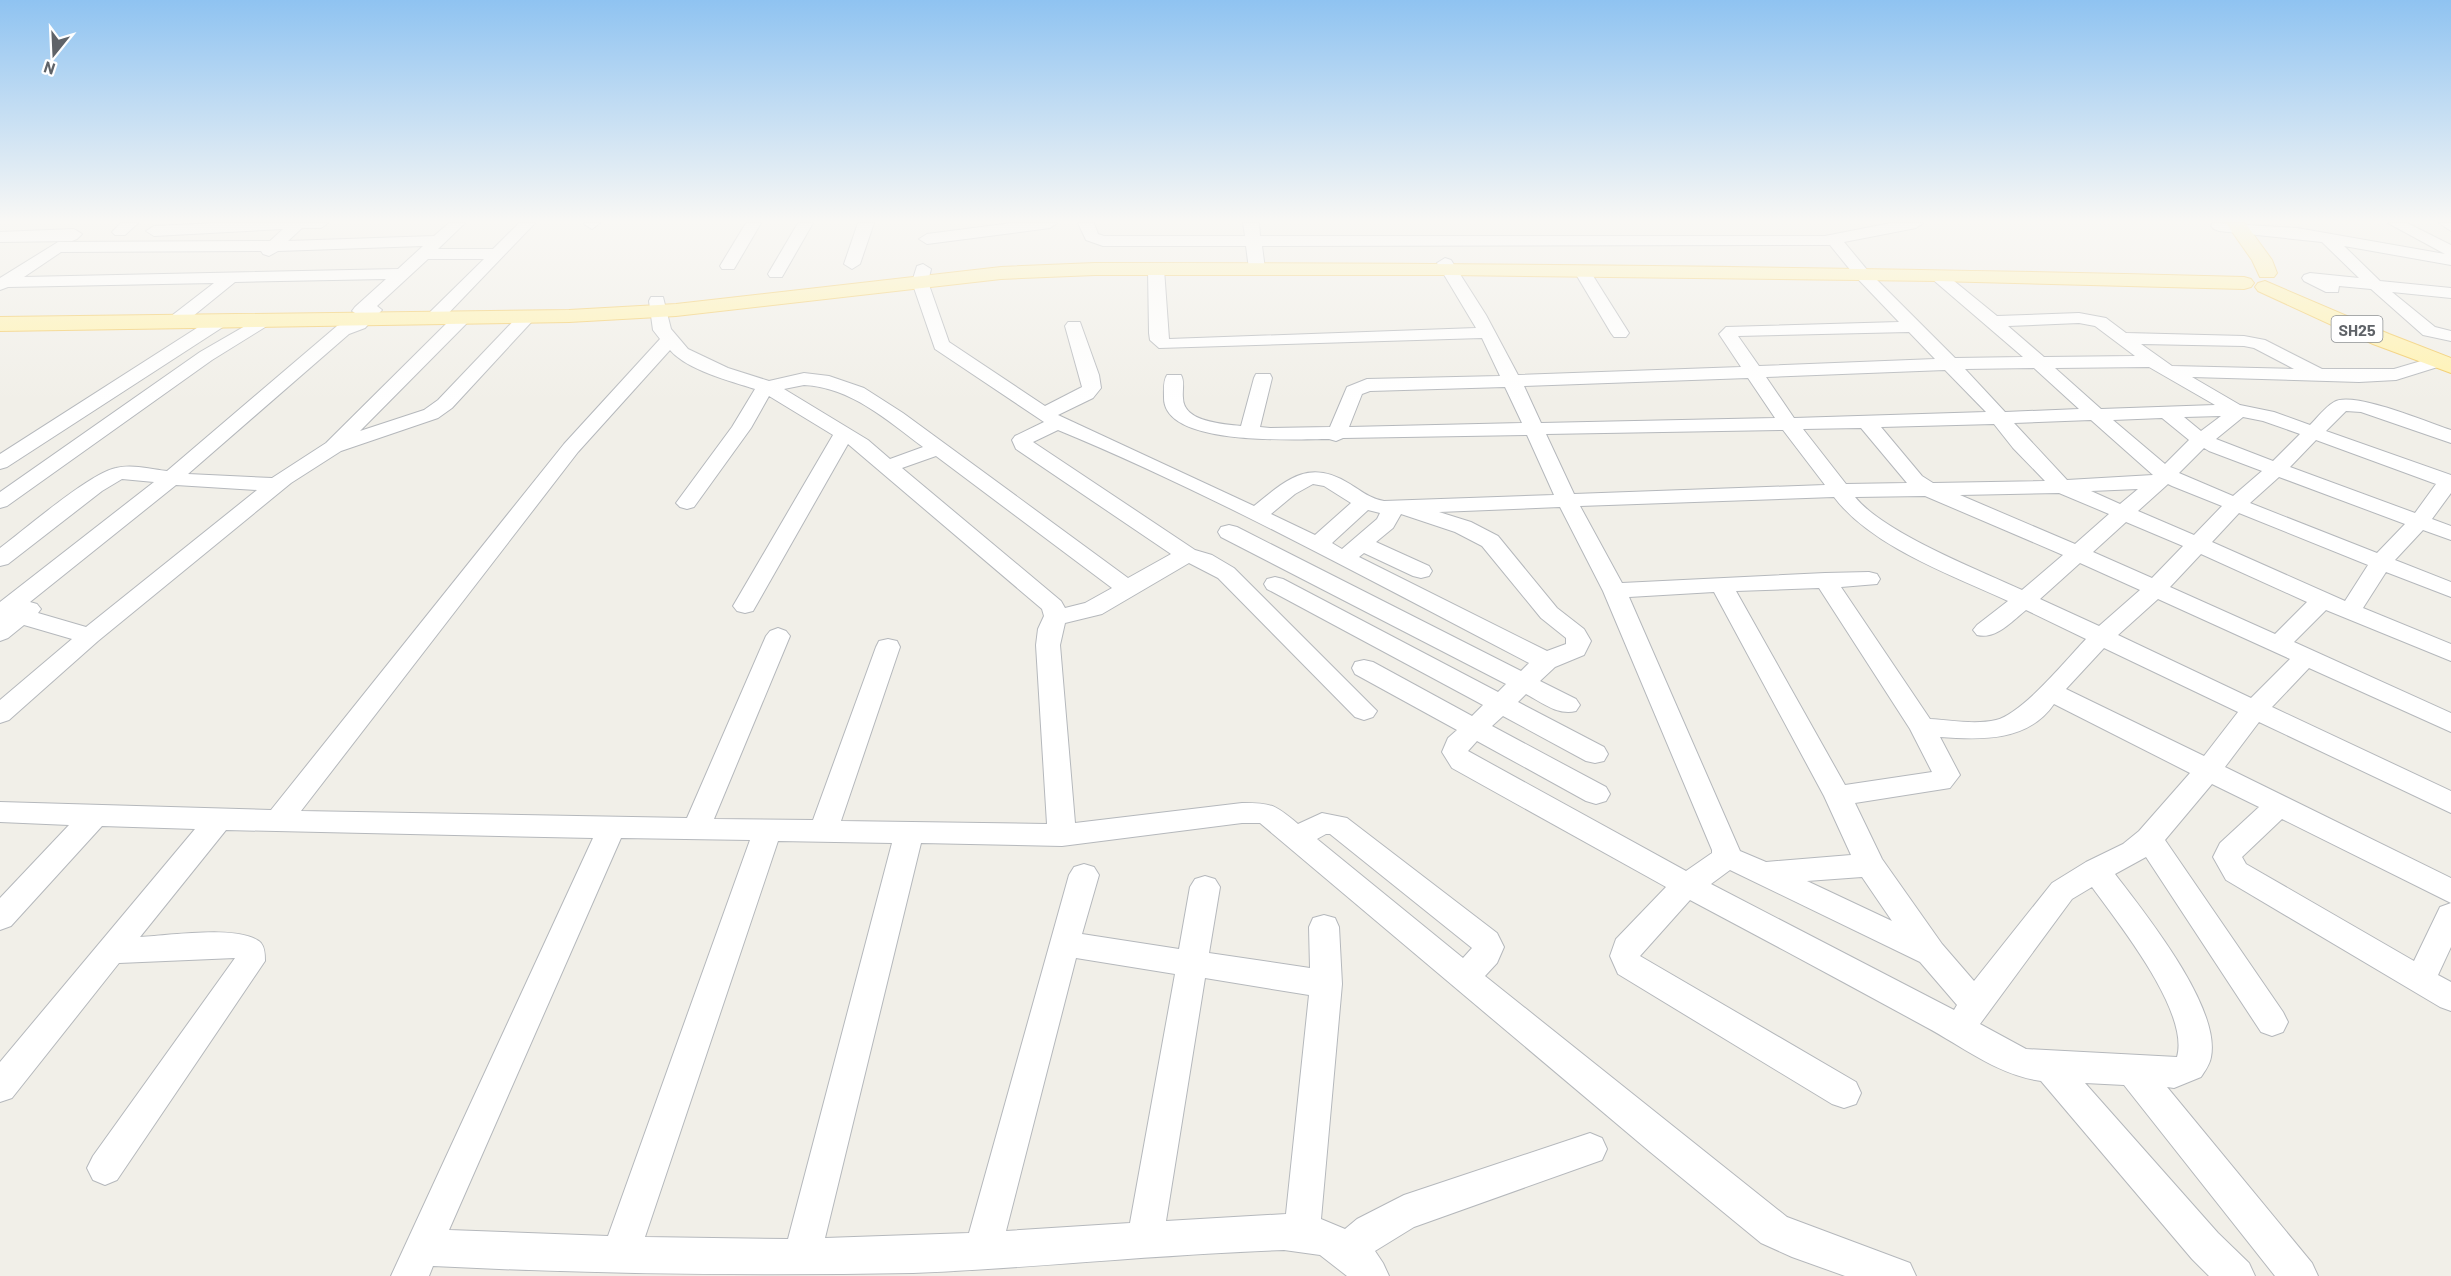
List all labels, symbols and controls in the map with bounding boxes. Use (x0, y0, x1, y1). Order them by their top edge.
north arrow (24, 24, 84, 84)
text: N (41, 58, 57, 79)
road number: SH25 (2332, 316, 2382, 342)

